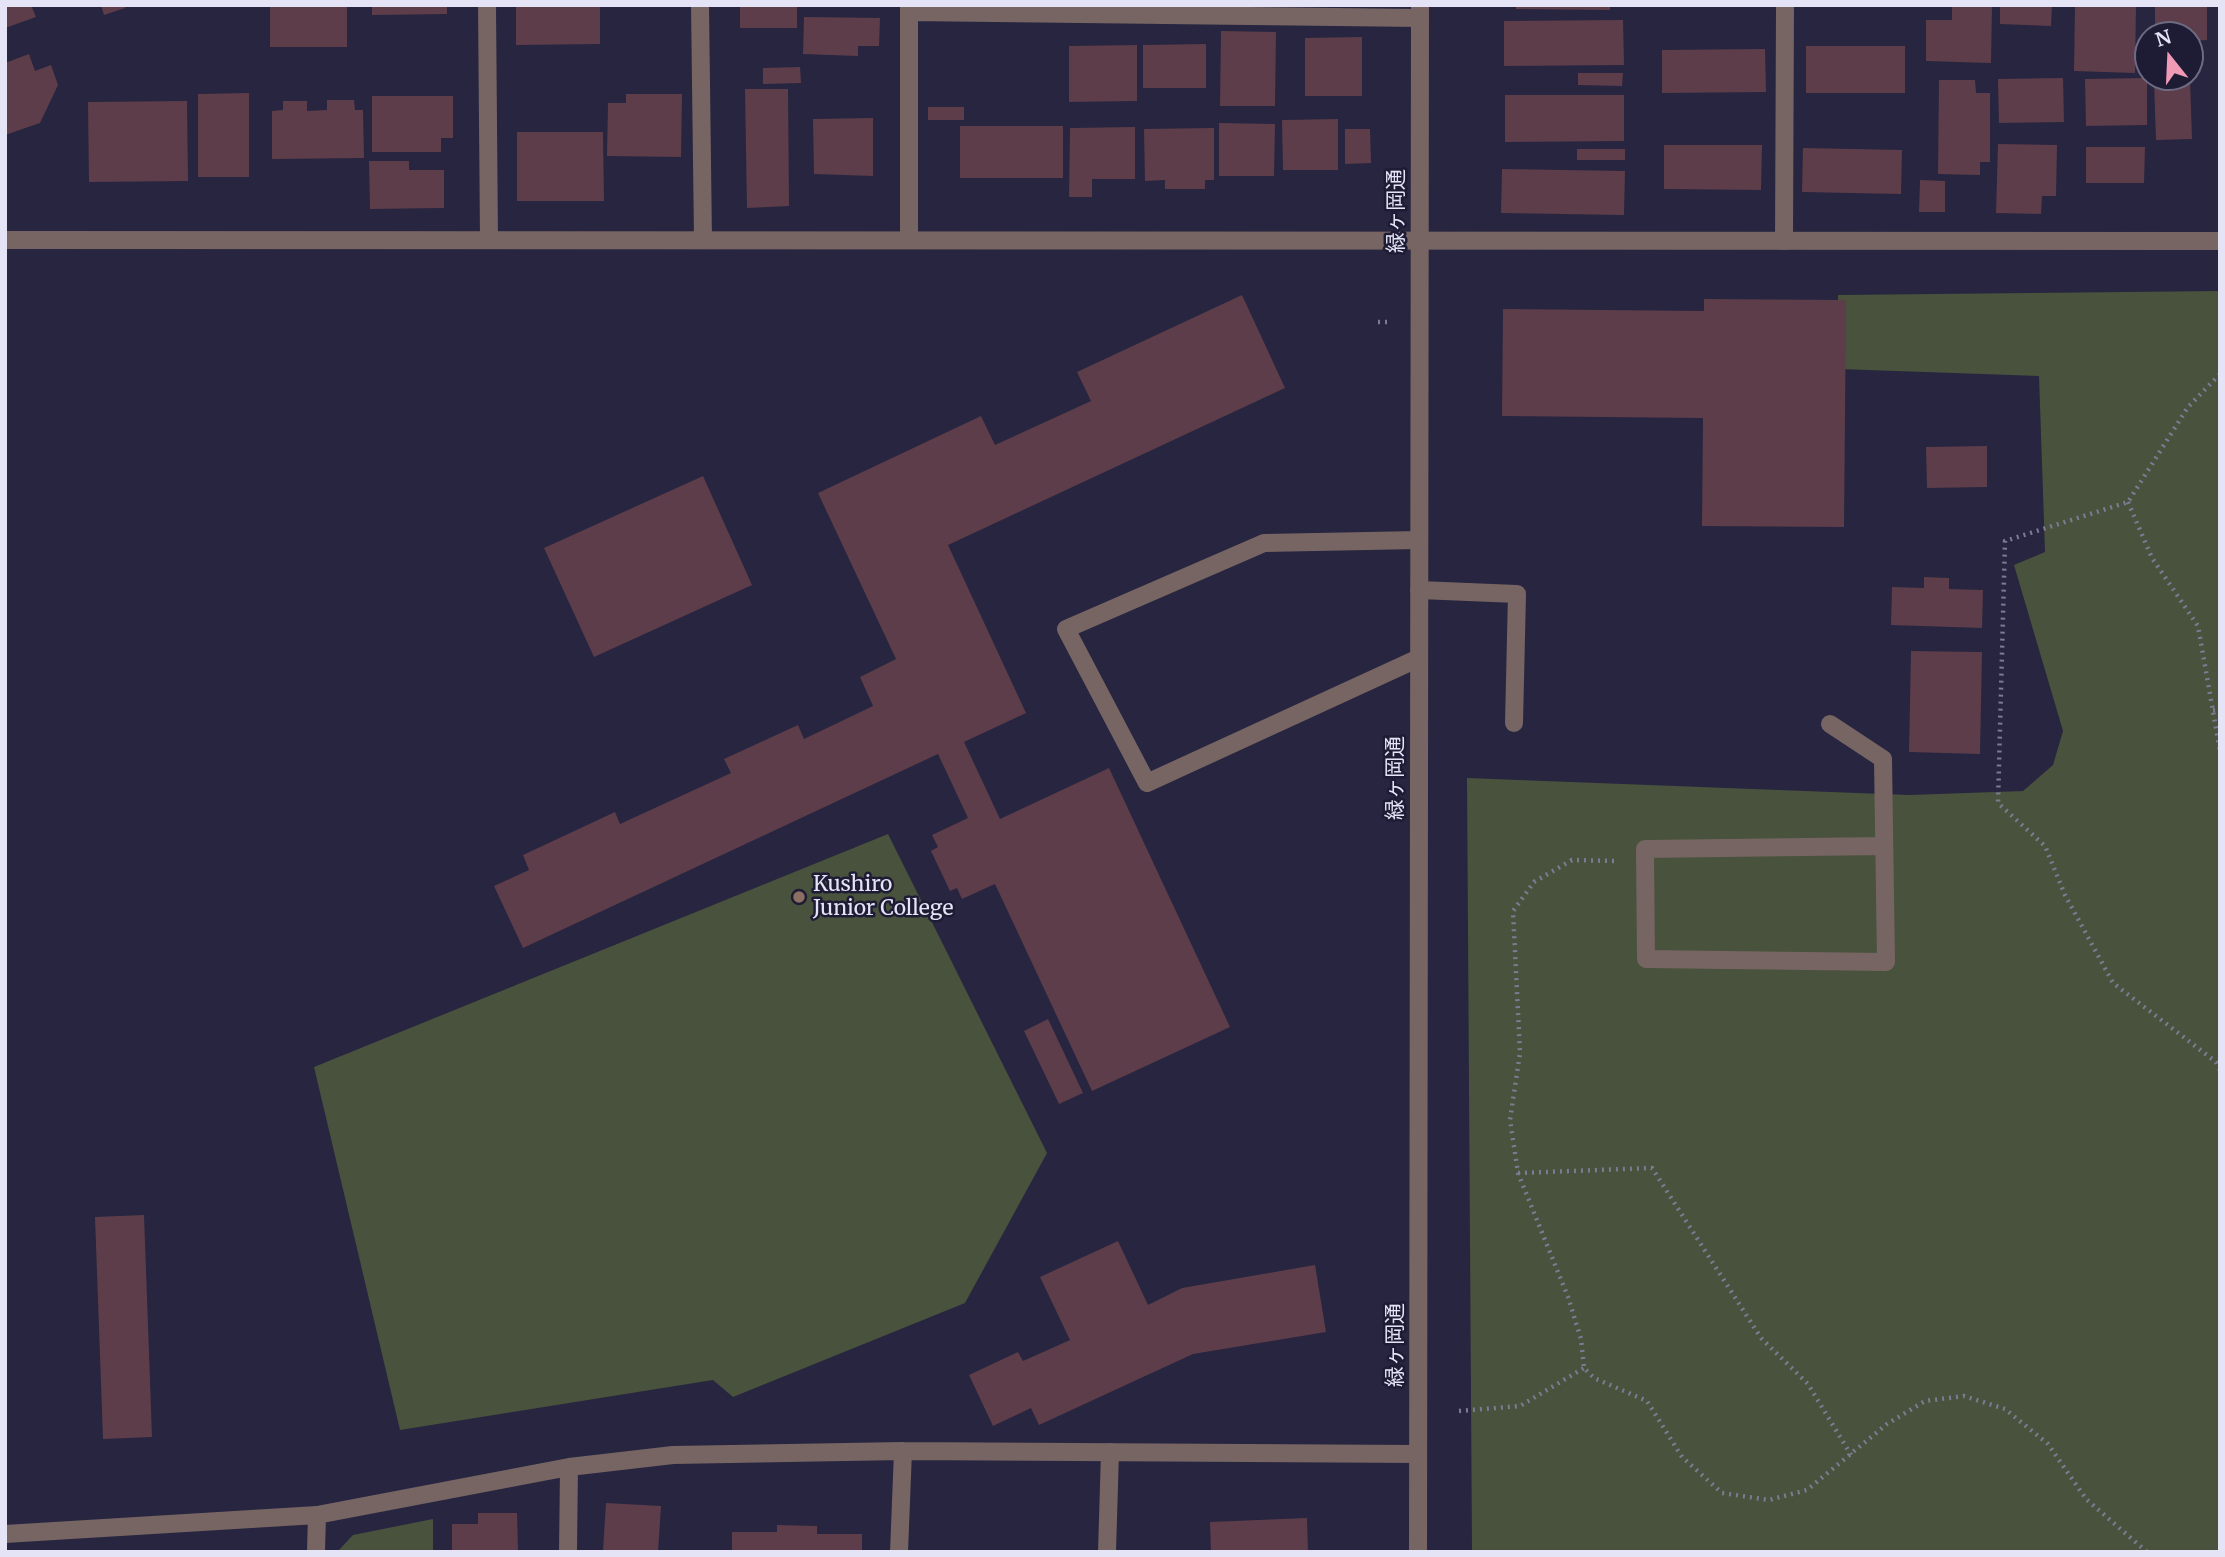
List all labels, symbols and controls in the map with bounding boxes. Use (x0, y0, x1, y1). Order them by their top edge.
north arrow (2134, 21, 2204, 91)
text: N (2152, 24, 2174, 52)
street label: 緑ヶ岡通 (1384, 169, 1410, 253)
street label: 緑ヶ岡通 (1383, 736, 1409, 820)
place label: Kushiro Junior College (813, 872, 953, 922)
marker: Kushiro Junior College (791, 889, 807, 905)
street label: 緑ヶ岡通 (1383, 1303, 1409, 1387)

